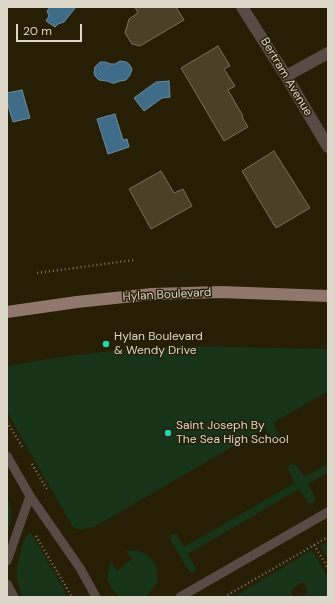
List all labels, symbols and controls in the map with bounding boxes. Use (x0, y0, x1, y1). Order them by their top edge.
scale bar (18, 16, 84, 42)
text: 20 m (23, 23, 52, 39)
street label: Bertram Avenue (257, 35, 315, 119)
street label: Hylan Boulevard (122, 285, 212, 305)
place label: Hylan Boulevard & Wendy Drive (114, 330, 203, 358)
marker: Hylan Boulevard & Wendy Drive (101, 339, 111, 349)
place label: Saint Joseph By The Sea High School (176, 419, 289, 447)
marker: Saint Joseph By The Sea High School (163, 428, 173, 438)

